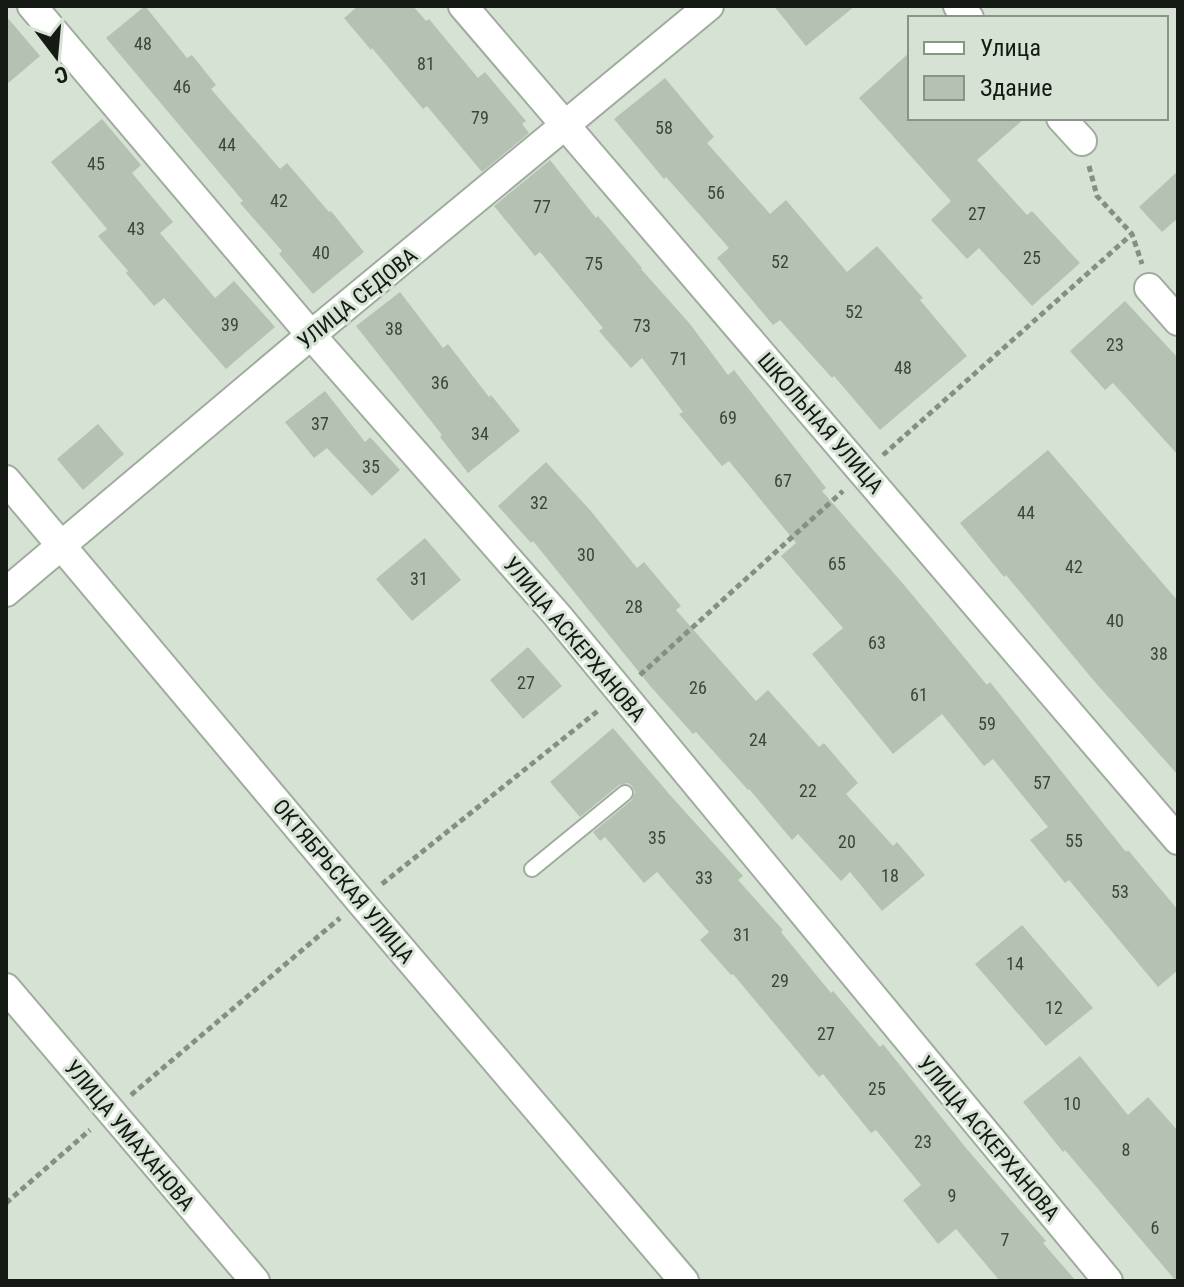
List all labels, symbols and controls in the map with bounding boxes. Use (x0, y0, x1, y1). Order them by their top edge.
north arrow (16, 16, 96, 96)
legend (908, 16, 1168, 120)
house number: 48 (134, 33, 152, 54)
text: Улица (980, 34, 1041, 62)
house number: 81 (417, 53, 435, 74)
text: С (52, 61, 71, 88)
text: Здание (980, 74, 1052, 102)
house number: 46 (173, 76, 191, 97)
house number: 79 (471, 107, 489, 128)
house number: 58 (655, 117, 673, 138)
house number: 44 (218, 134, 236, 155)
house number: 45 (87, 153, 105, 174)
house number: 56 (707, 182, 725, 203)
house number: 42 (270, 190, 288, 211)
house number: 77 (533, 196, 551, 217)
house number: 27 (968, 203, 986, 224)
house number: 43 (127, 218, 145, 239)
street label: УЛИЦА СЕДОВА (293, 242, 422, 354)
house number: 40 (312, 242, 330, 263)
house number: 25 (1023, 247, 1041, 268)
house number: 52 (771, 251, 789, 272)
house number: 75 (585, 253, 603, 274)
house number: 52 (845, 301, 863, 322)
house number: 39 (221, 314, 239, 335)
house number: 73 (633, 315, 651, 336)
house number: 38 (385, 318, 403, 339)
house number: 23 (1106, 334, 1124, 355)
house number: 71 (670, 348, 688, 369)
street label: ШКОЛЬНАЯ УЛИЦА (753, 348, 889, 499)
house number: 48 (894, 357, 912, 378)
house number: 36 (431, 372, 449, 393)
house number: 69 (719, 407, 737, 428)
house number: 37 (311, 413, 329, 434)
house number: 34 (471, 423, 489, 444)
house number: 35 (362, 456, 380, 477)
house number: 67 (774, 470, 792, 491)
house number: 32 (530, 492, 548, 513)
house number: 44 (1017, 502, 1035, 523)
house number: 30 (577, 544, 595, 565)
street label: УЛИЦА АСКЕРХАНОВА (498, 552, 651, 727)
house number: 65 (828, 553, 846, 574)
house number: 42 (1065, 556, 1083, 577)
house number: 31 (410, 568, 428, 589)
house number: 28 (625, 596, 643, 617)
house number: 40 (1106, 610, 1124, 631)
house number: 63 (868, 632, 886, 653)
house number: 38 (1150, 643, 1168, 664)
house number: 27 (517, 672, 535, 693)
house number: 26 (689, 677, 707, 698)
house number: 61 (910, 684, 928, 705)
house number: 59 (978, 713, 996, 734)
house number: 24 (749, 729, 767, 750)
house number: 57 (1033, 772, 1051, 793)
house number: 22 (799, 780, 817, 801)
street label: ОКТЯБРЬСКАЯ УЛИЦА (268, 794, 420, 969)
house number: 35 (648, 827, 666, 848)
house number: 55 (1065, 830, 1083, 851)
house number: 20 (838, 831, 856, 852)
house number: 18 (881, 865, 899, 886)
house number: 33 (695, 867, 713, 888)
house number: 53 (1111, 881, 1129, 902)
house number: 31 (733, 924, 751, 945)
house number: 14 (1006, 953, 1024, 974)
house number: 29 (771, 970, 789, 991)
house number: 12 (1045, 997, 1063, 1018)
house number: 27 (817, 1023, 835, 1044)
street label: УЛИЦА АСКЕРХАНОВА (912, 1051, 1065, 1226)
street label: УЛИЦА УМАХАНОВА (59, 1055, 200, 1216)
house number: 25 (868, 1078, 886, 1099)
house number: 10 (1063, 1093, 1081, 1114)
house number: 23 (914, 1131, 932, 1152)
house number: 8 (1122, 1139, 1130, 1160)
house number: 9 (948, 1185, 956, 1206)
house number: 6 (1151, 1217, 1159, 1238)
house number: 7 (1001, 1229, 1010, 1250)

